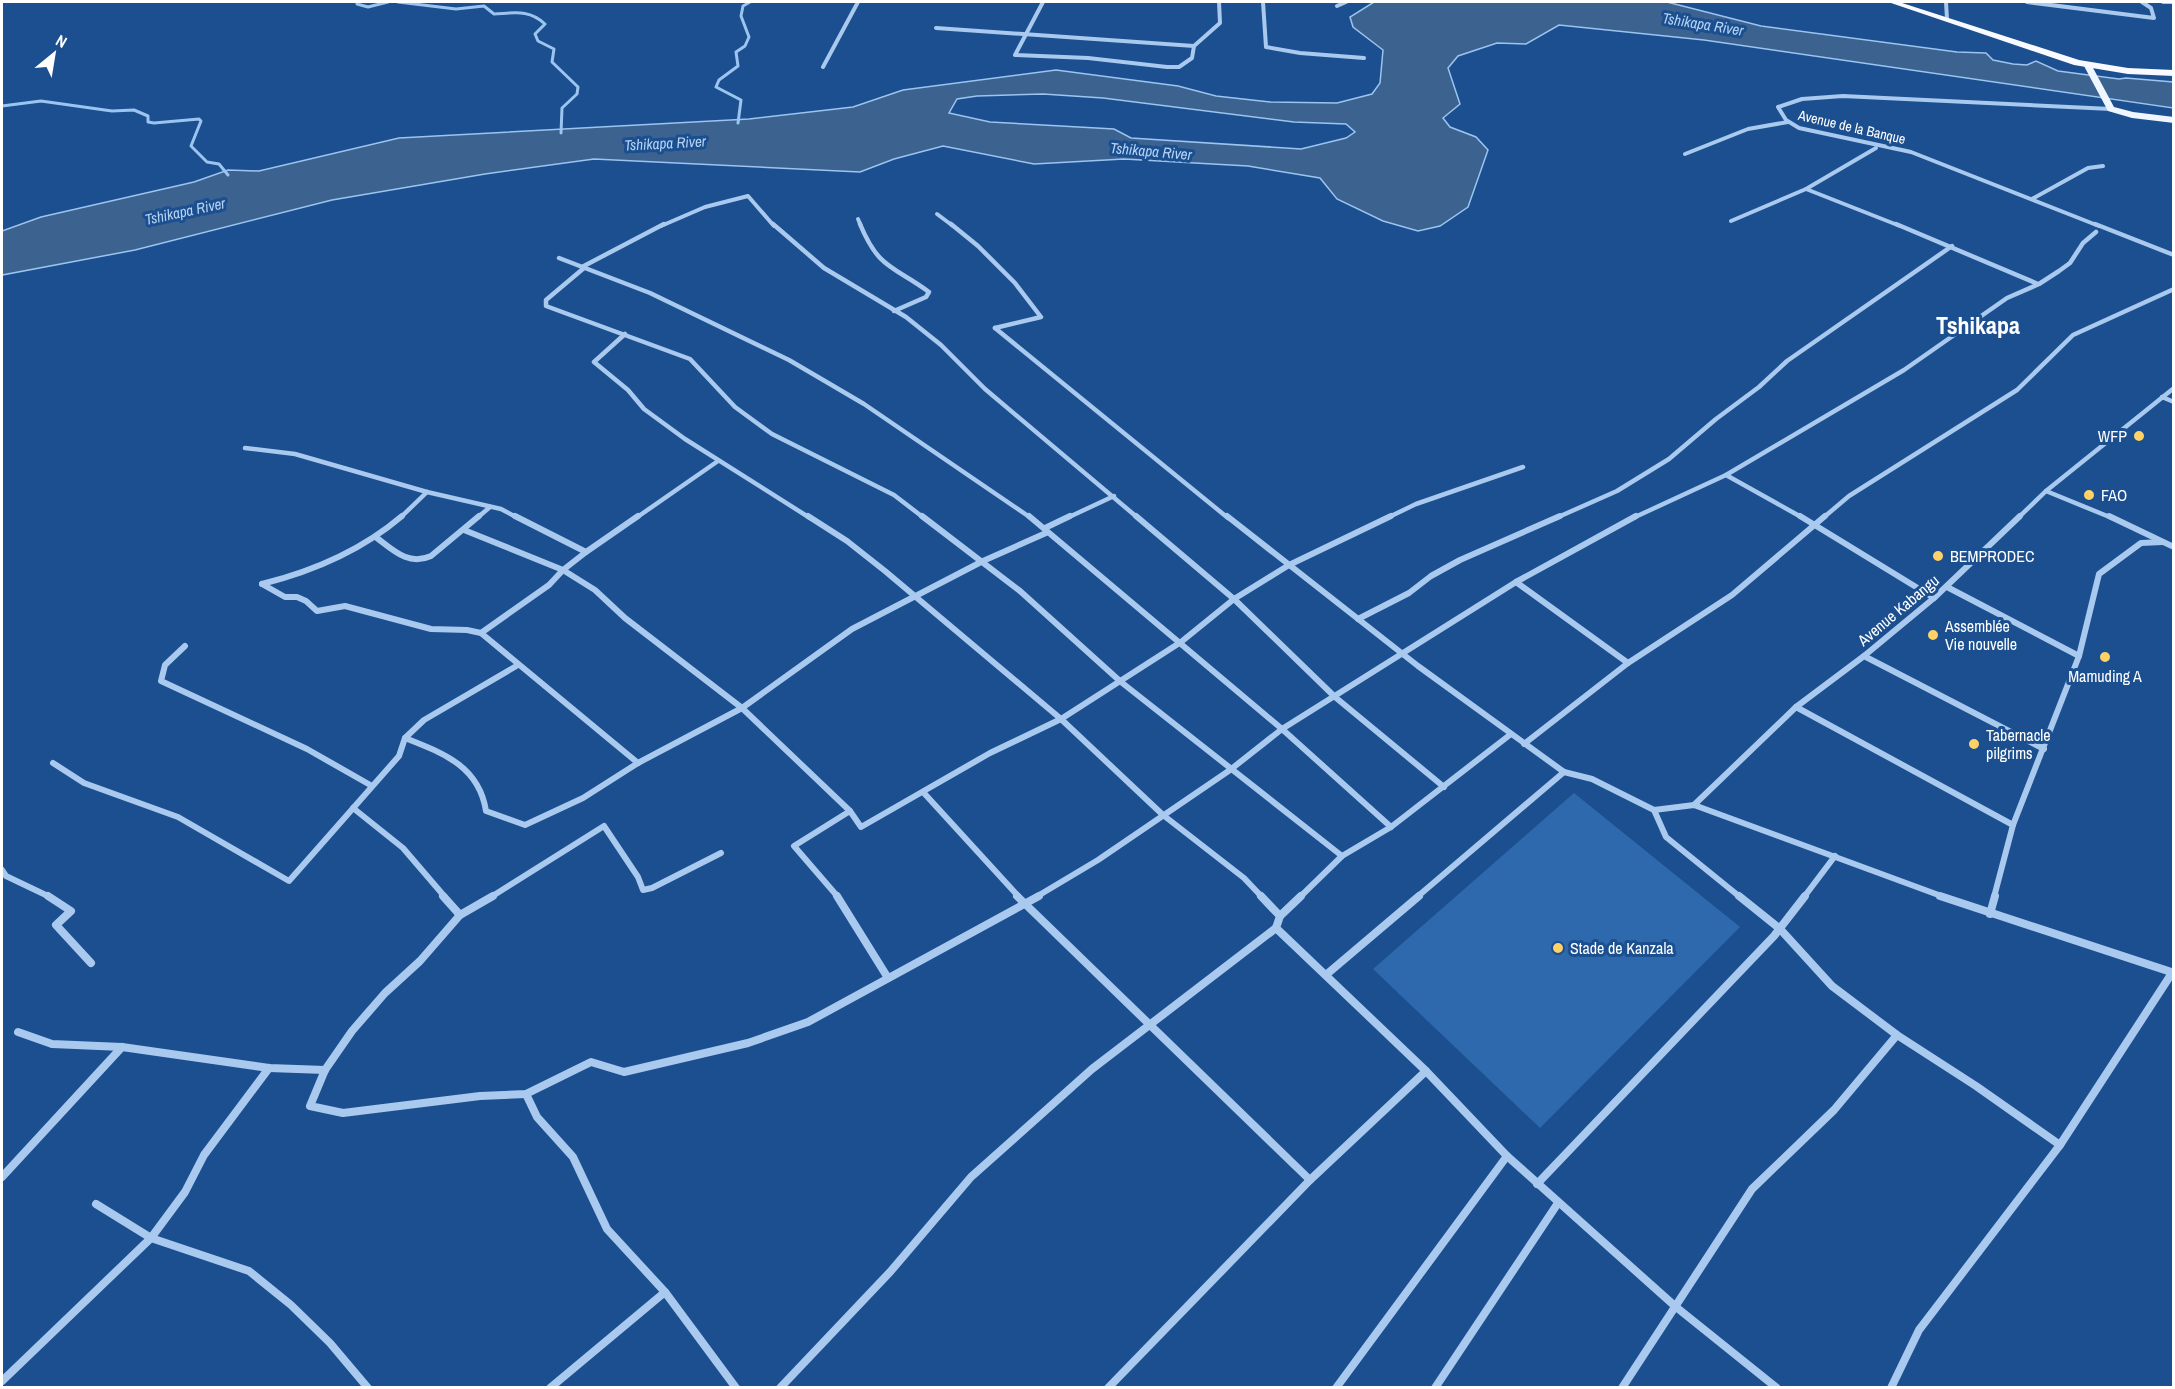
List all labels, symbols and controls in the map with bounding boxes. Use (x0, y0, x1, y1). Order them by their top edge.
water label: Tshikapa River (1661, 7, 1746, 41)
north arrow (24, 24, 84, 84)
text: N (52, 29, 71, 53)
street label: Avenue de la Banque (1796, 106, 1907, 148)
water label: Tshikapa River (624, 130, 707, 156)
water label: Tshikapa River (1109, 137, 1194, 165)
water label: Tshikapa River (143, 192, 228, 230)
district label: Tshikapa (1936, 309, 2020, 341)
place label: WFP (2098, 425, 2127, 447)
marker: WFP (2132, 429, 2146, 443)
place label: FAO (2101, 484, 2127, 506)
marker: FAO (2082, 488, 2096, 502)
place label: BEMPRODEC (1950, 545, 2035, 567)
marker: BEMPRODEC (1931, 549, 1945, 563)
street label: Avenue Kabangu (1852, 569, 1944, 651)
place label: Assemblée Vie nouvelle (1944, 615, 2017, 655)
marker: Assemblée Vie nouvelle (1926, 628, 1940, 642)
marker: Mamuding A (2098, 650, 2112, 664)
place label: Mamuding A (2068, 665, 2142, 687)
place label: Tabernacle pilgrims (1986, 724, 2050, 764)
marker: Tabernacle pilgrims (1967, 737, 1981, 751)
place label: Stade de Kanzala (1570, 937, 1674, 959)
marker: Stade de Kanzala (1551, 941, 1565, 955)

